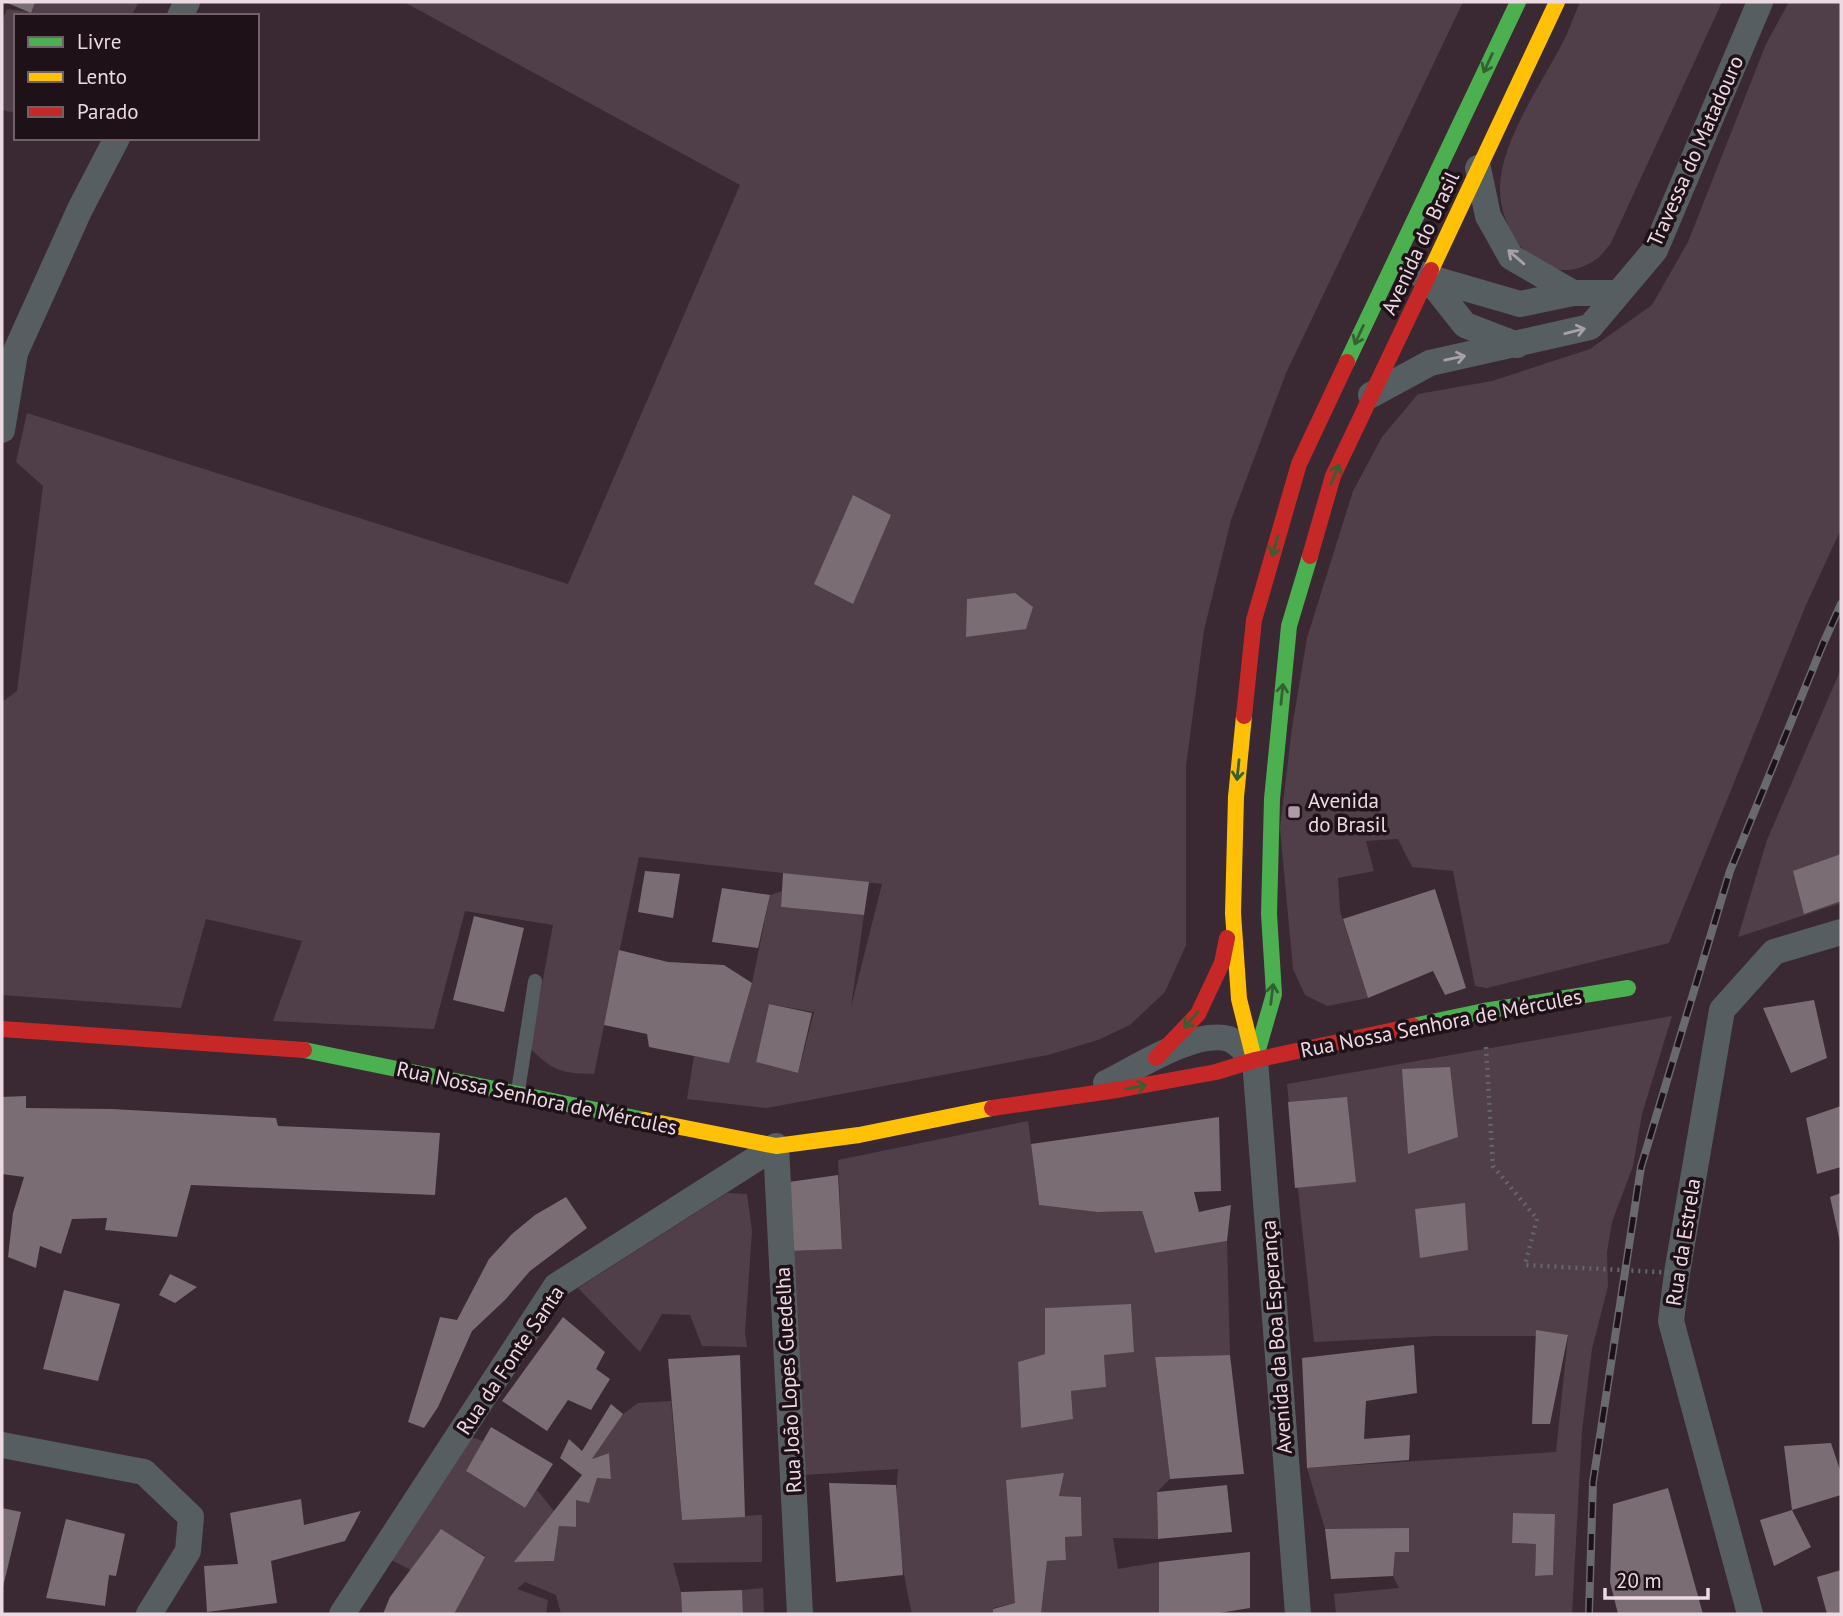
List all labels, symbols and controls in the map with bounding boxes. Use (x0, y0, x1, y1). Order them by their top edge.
legend (14, 14, 259, 140)
text: Livre (77, 28, 121, 55)
street label: Travessa do Matadouro (1641, 51, 1749, 251)
one-way arrow (1481, 52, 1495, 73)
text: Lento (77, 63, 127, 90)
text: Parado (77, 98, 139, 125)
street label: Avenida do Brasil (1375, 167, 1465, 319)
one-way arrow (1507, 249, 1525, 265)
one-way arrow (1563, 324, 1586, 337)
one-way arrow (1352, 325, 1365, 346)
one-way arrow (1443, 350, 1466, 364)
one-way arrow (1329, 464, 1342, 485)
one-way arrow (1267, 535, 1280, 557)
one-way arrow (1276, 684, 1289, 706)
one-way arrow (1232, 758, 1245, 780)
place label: Avenida do Brasil (1308, 787, 1387, 838)
marker: Avenida do Brasil (1286, 804, 1302, 820)
street label: Rua Nossa Senhora de Mércules (1298, 982, 1584, 1064)
one-way arrow (1266, 983, 1279, 1006)
one-way arrow (1183, 1011, 1199, 1029)
street label: Rua Nossa Senhora de Mércules (394, 1055, 680, 1141)
one-way arrow (1124, 1080, 1147, 1093)
street label: Rua da Estrela (1660, 1176, 1706, 1308)
street label: Avenida da Boa Esperança (1254, 1219, 1298, 1455)
street label: Rua João Lopes Guedelha (769, 1266, 807, 1494)
street label: Rua da Fonte Santa (450, 1280, 570, 1440)
scale bar (1605, 1556, 1708, 1600)
text: 20 m (1616, 1567, 1662, 1594)

